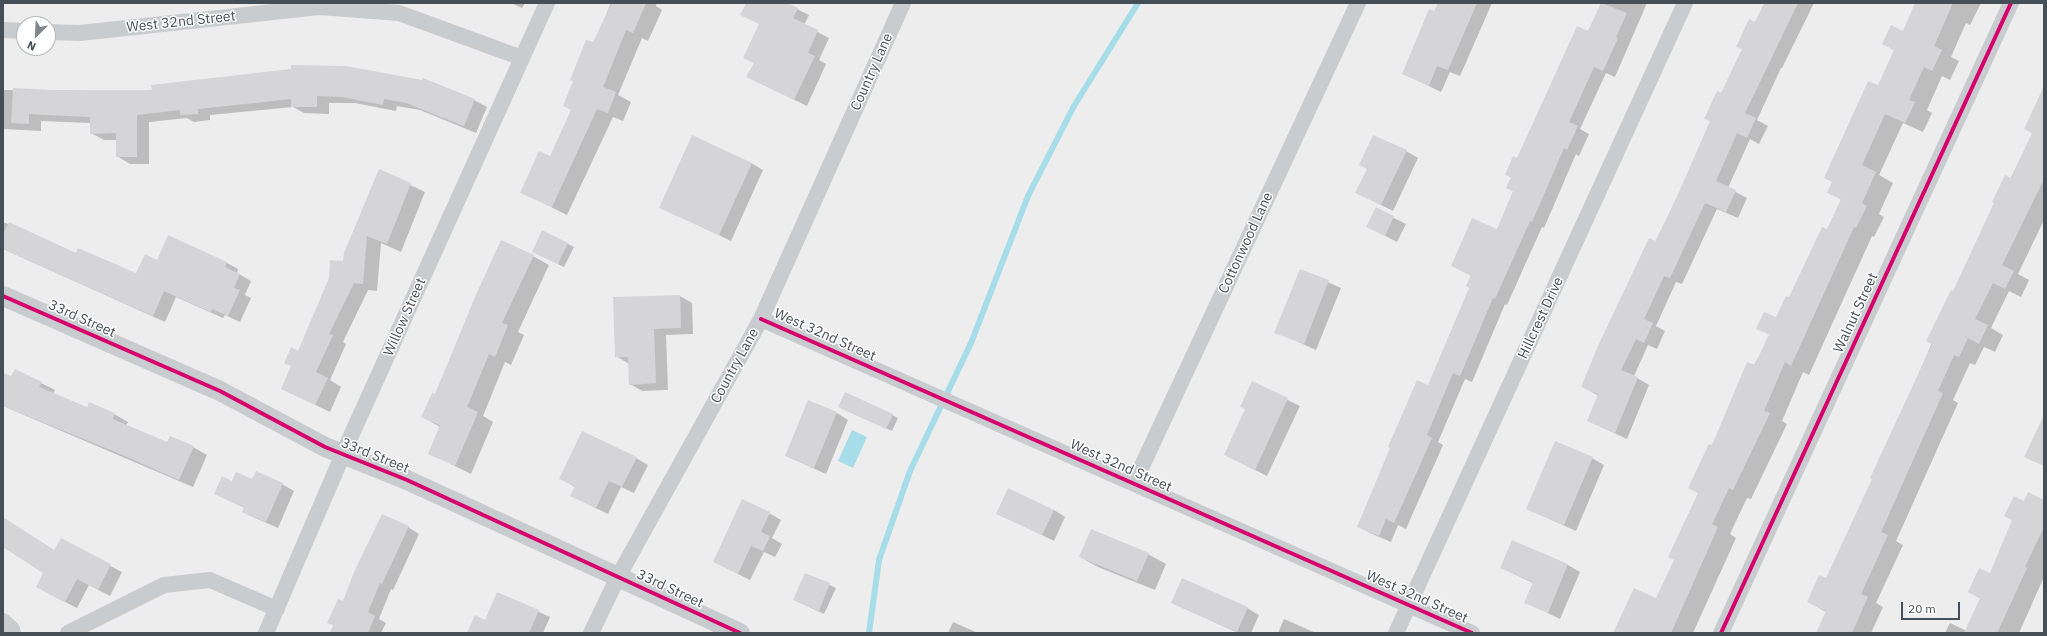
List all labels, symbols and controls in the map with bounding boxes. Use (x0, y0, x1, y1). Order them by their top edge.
street label: West 32nd Street (126, 8, 236, 36)
north arrow (16, 16, 56, 56)
street label: Country Lane (847, 31, 897, 113)
text: N (25, 38, 38, 54)
street label: Cottonwood Lane (1215, 190, 1277, 296)
street label: Walnut Street (1830, 270, 1882, 356)
street label: Hillcrest Drive (1515, 274, 1567, 362)
street label: Willow Street (380, 275, 430, 359)
street label: 33rd Street (46, 297, 118, 341)
street label: West 32nd Street (772, 305, 878, 365)
street label: Country Lane (708, 326, 762, 406)
street label: 33rd Street (339, 435, 411, 477)
street label: West 32nd Street (1068, 436, 1174, 496)
street label: 33rd Street (634, 566, 706, 612)
street label: West 32nd Street (1364, 567, 1470, 627)
scale bar (1903, 594, 1962, 620)
text: 20 m (1908, 601, 1936, 616)

